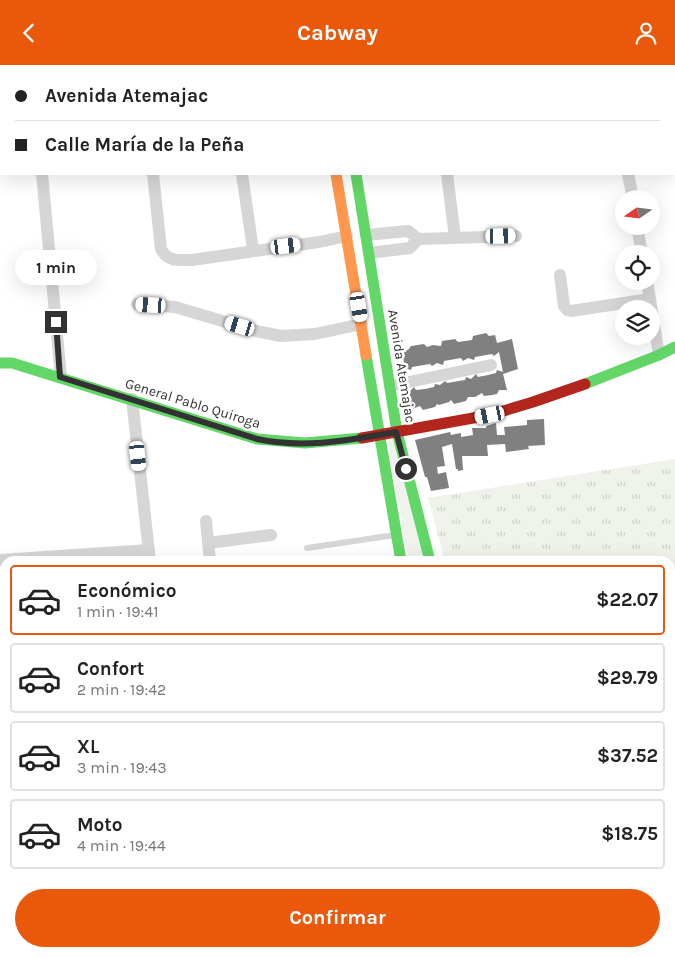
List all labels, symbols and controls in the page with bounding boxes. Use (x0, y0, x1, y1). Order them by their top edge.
icon: back (15, 19, 43, 47)
icon: person (632, 19, 660, 47)
text: Cabway (297, 20, 378, 46)
text: Avenida Atemajac (45, 85, 208, 107)
text: Calle María de la Peña (45, 134, 244, 156)
north arrow (615, 190, 660, 235)
map controls (615, 190, 660, 345)
car (485, 228, 516, 244)
car (270, 237, 301, 255)
button: locate (615, 245, 660, 290)
callout: 1 min (15, 249, 97, 285)
text: 1 min (36, 258, 76, 277)
car (349, 291, 368, 323)
car (135, 297, 166, 313)
button: layers (615, 300, 660, 345)
street label: Avenida Atemajac (384, 308, 419, 424)
route end (45, 311, 67, 333)
car (223, 314, 256, 338)
street label: General Pablo Quiroga (123, 375, 263, 432)
car (473, 405, 506, 425)
car (128, 440, 147, 472)
route start (395, 458, 417, 480)
icon: car (17, 578, 62, 623)
text: Económico (77, 580, 177, 602)
text: $22.07 (596, 589, 658, 611)
text: 1 min · 19:41 (77, 602, 158, 621)
icon: car (17, 656, 62, 701)
text: Confort (77, 658, 144, 680)
text: $29.79 (597, 667, 658, 689)
text: 2 min · 19:42 (77, 680, 166, 699)
icon: car (17, 734, 62, 779)
text: XL (77, 736, 99, 758)
text: $37.52 (597, 745, 658, 767)
text: 3 min · 19:43 (77, 758, 167, 777)
icon: car (17, 812, 62, 857)
text: Moto (77, 814, 123, 836)
text: $18.75 (601, 823, 658, 845)
text: 4 min · 19:44 (77, 836, 166, 855)
button: Confirmar (15, 889, 660, 947)

